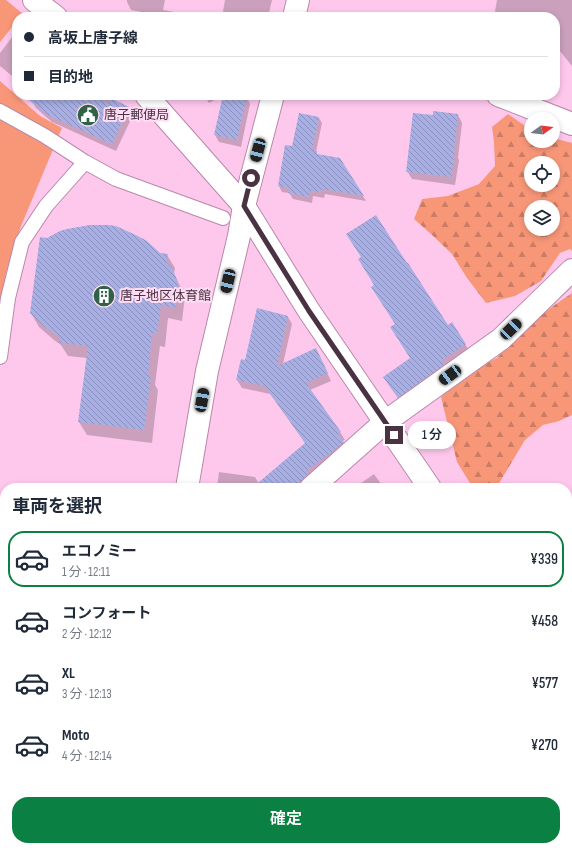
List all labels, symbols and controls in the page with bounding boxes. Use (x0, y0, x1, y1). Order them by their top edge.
text: 高坂上唐子線 (48, 29, 138, 48)
text: 目的地 (48, 68, 93, 87)
public building icon: 唐子郵便局 (75, 102, 101, 128)
place label: 唐子郵便局 (104, 107, 169, 123)
north arrow (524, 112, 560, 148)
map controls (524, 112, 560, 236)
car (249, 137, 267, 163)
button: locate (524, 156, 560, 192)
route start (242, 169, 260, 187)
button: layers (524, 200, 560, 236)
car (219, 268, 237, 294)
building icon: 唐子地区体育館 (91, 283, 117, 309)
place label: 唐子地区体育館 (120, 288, 211, 304)
car (498, 316, 524, 342)
car (437, 363, 463, 387)
car (194, 387, 210, 413)
callout: 1 分 (408, 421, 456, 449)
route end (385, 426, 403, 444)
text: 1 分 (422, 427, 442, 443)
text: 車両を選択 (12, 496, 102, 517)
icon: car (14, 541, 50, 577)
text: エコノミー (62, 542, 137, 561)
text: ¥339 (530, 550, 558, 569)
text: 1 分 · 12:11 (62, 564, 110, 580)
icon: car (14, 603, 50, 639)
text: コンフォート (62, 604, 152, 623)
text: ¥458 (531, 612, 558, 631)
text: 2 分 · 12:12 (62, 626, 112, 642)
text: XL (62, 664, 75, 683)
icon: car (14, 665, 50, 701)
text: ¥577 (531, 674, 558, 693)
text: 3 分 · 12:13 (62, 686, 112, 702)
text: Moto (62, 726, 89, 745)
icon: car (14, 727, 50, 763)
text: ¥270 (531, 736, 558, 755)
text: 4 分 · 12:14 (62, 748, 112, 764)
button: 確定 (12, 797, 560, 843)

